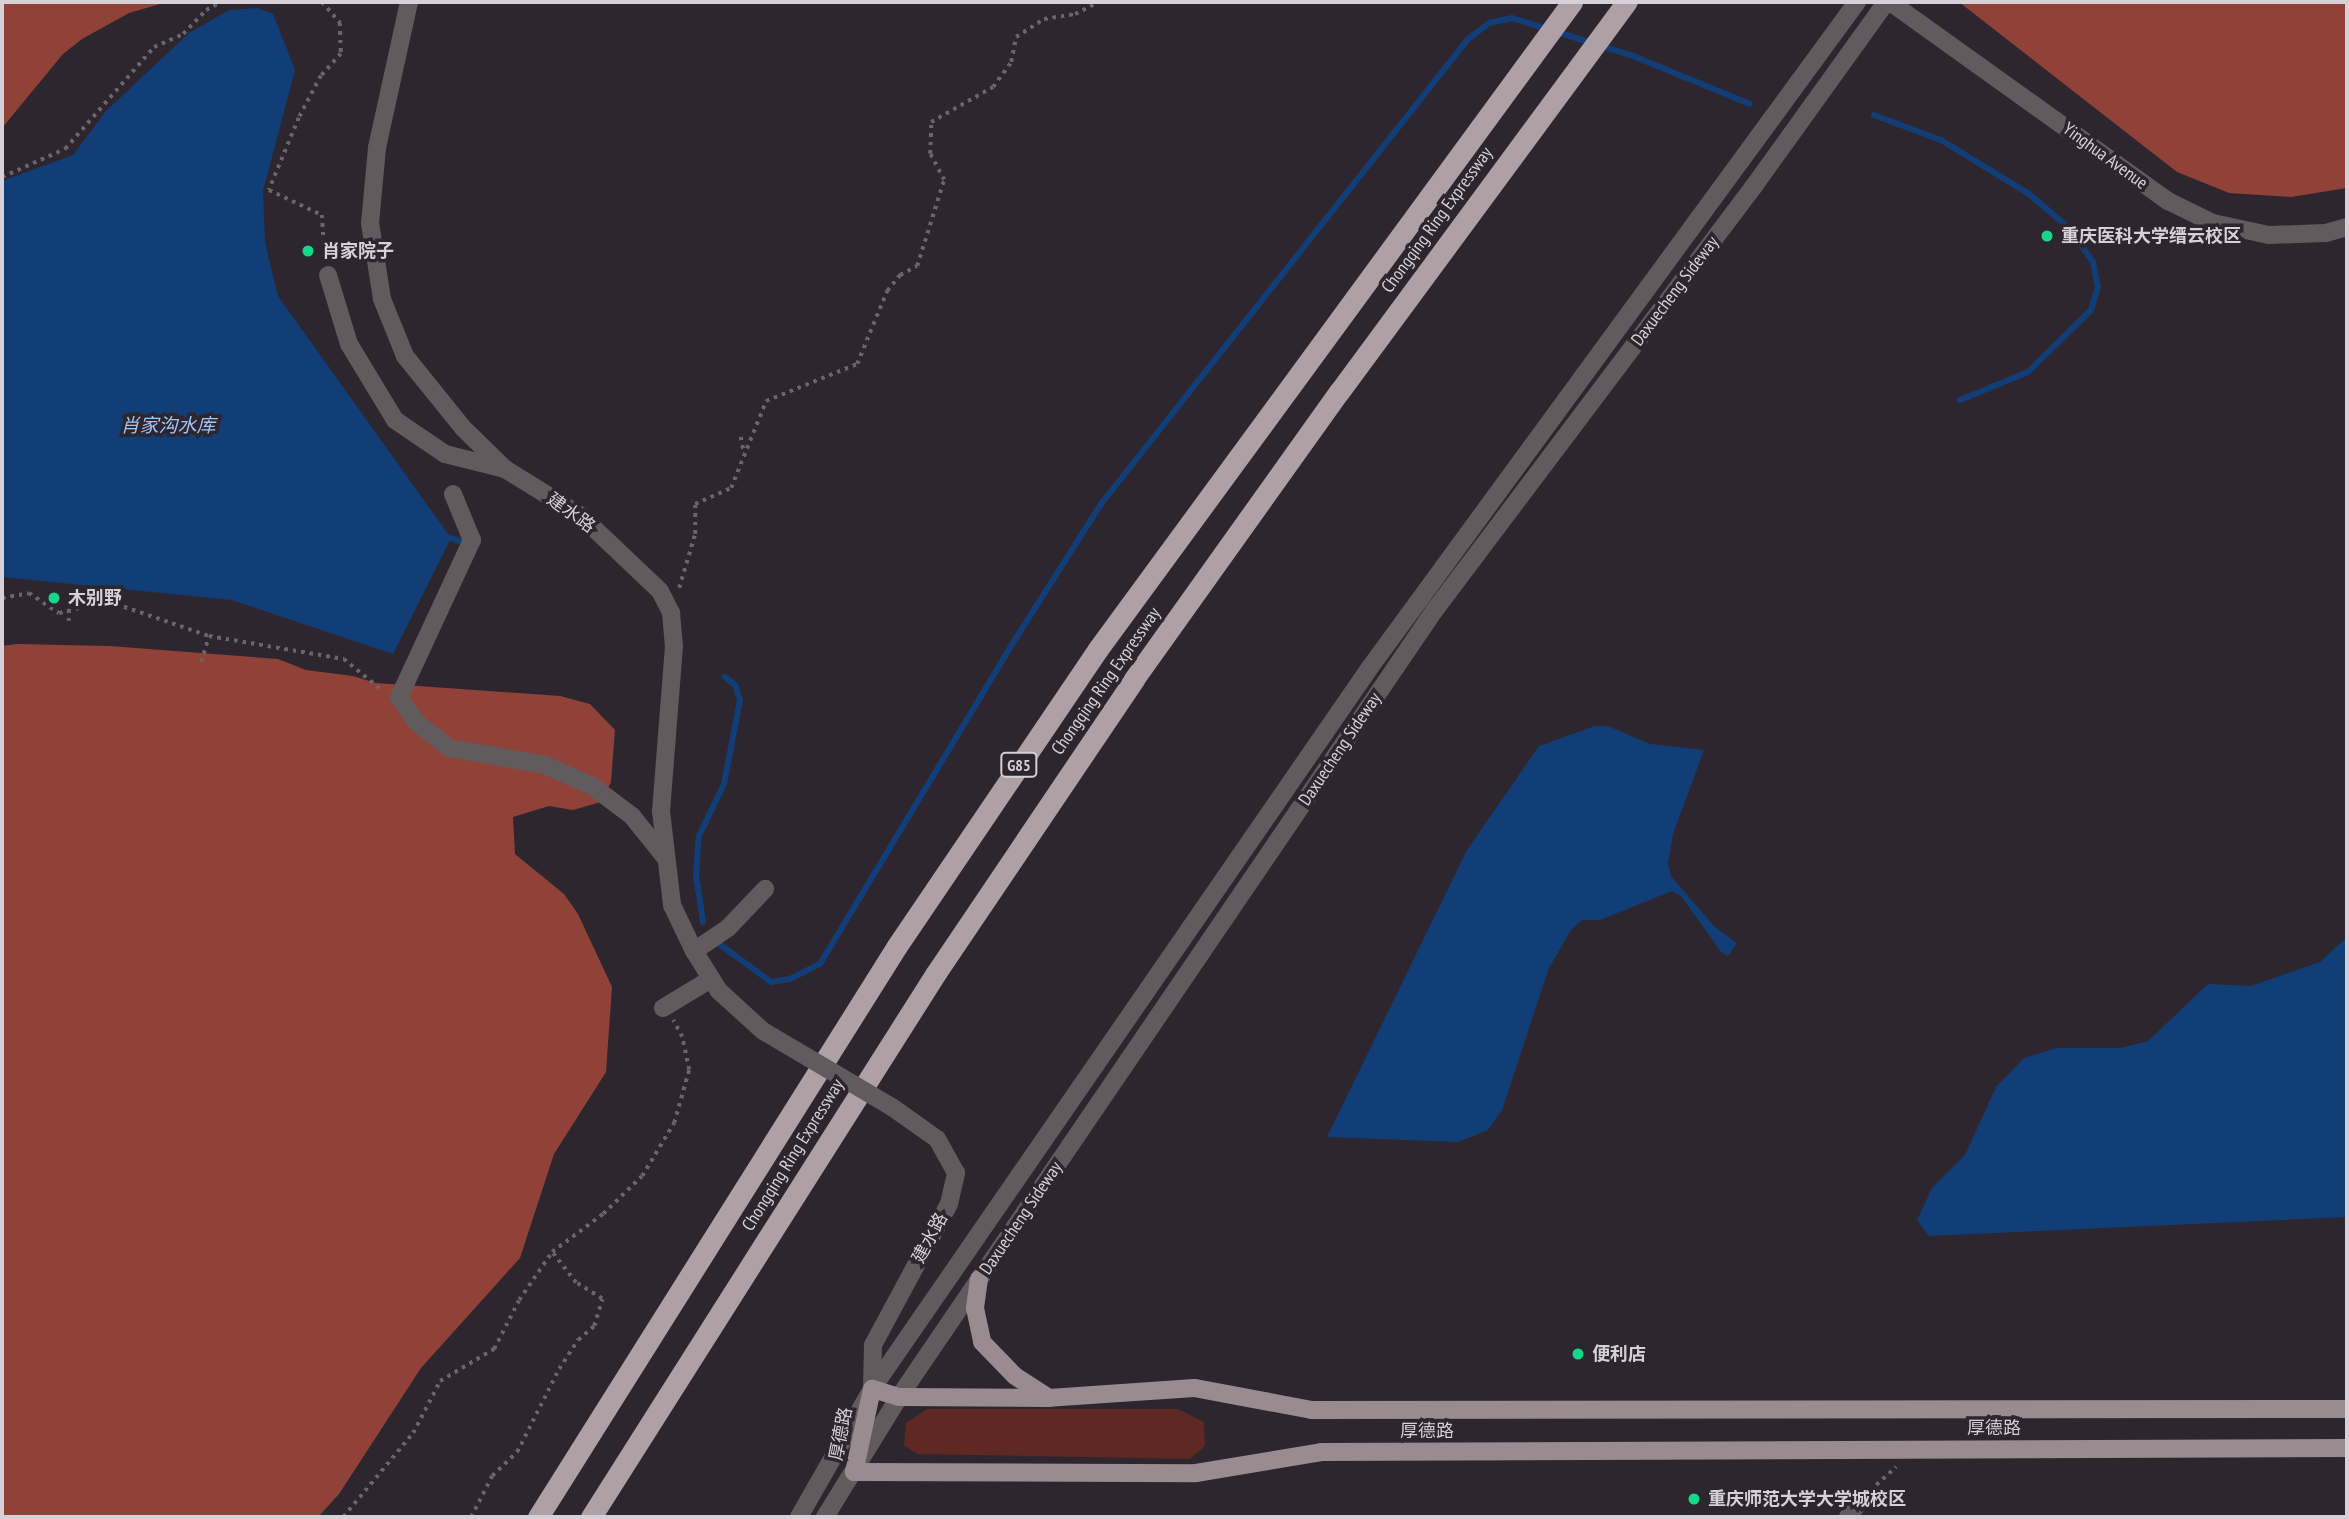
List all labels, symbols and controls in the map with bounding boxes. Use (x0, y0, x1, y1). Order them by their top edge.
street label: Yinghua Avenue (2058, 118, 2152, 194)
street label: Chongqing Ring Expressway (1377, 143, 1497, 297)
place label: 重庆医科大学缙云校区 (2061, 225, 2241, 247)
marker: 重庆医科大学缙云校区 (2039, 228, 2055, 244)
street label: Daxuecheng Sideway (1627, 232, 1723, 350)
place label: 肖家院子 (322, 240, 394, 262)
marker: 肖家院子 (300, 243, 316, 259)
water label: 肖家沟水库 (121, 415, 215, 437)
street label: 建水路 (543, 488, 599, 538)
place label: 木别野 (68, 587, 122, 609)
marker: 木别野 (46, 590, 62, 606)
street label: Chongqing Ring Expressway (1047, 603, 1165, 759)
street label: Daxuecheng Sideway (1294, 688, 1386, 810)
road number: G85 (1000, 752, 1038, 778)
street label: Chongqing Ring Expressway (737, 1075, 849, 1235)
street label: Daxuecheng Sideway (975, 1157, 1067, 1279)
street label: 建水路 (908, 1209, 952, 1267)
place label: 便利店 (1592, 1343, 1646, 1365)
marker: 便利店 (1570, 1346, 1586, 1362)
street label: 厚德路 (825, 1405, 857, 1463)
street label: 厚德路 (1967, 1417, 2021, 1439)
street label: 厚德路 (1400, 1420, 1454, 1442)
place label: 重庆师范大学大学城校区 (1708, 1488, 1906, 1510)
marker: 重庆师范大学大学城校区 (1686, 1491, 1702, 1507)

